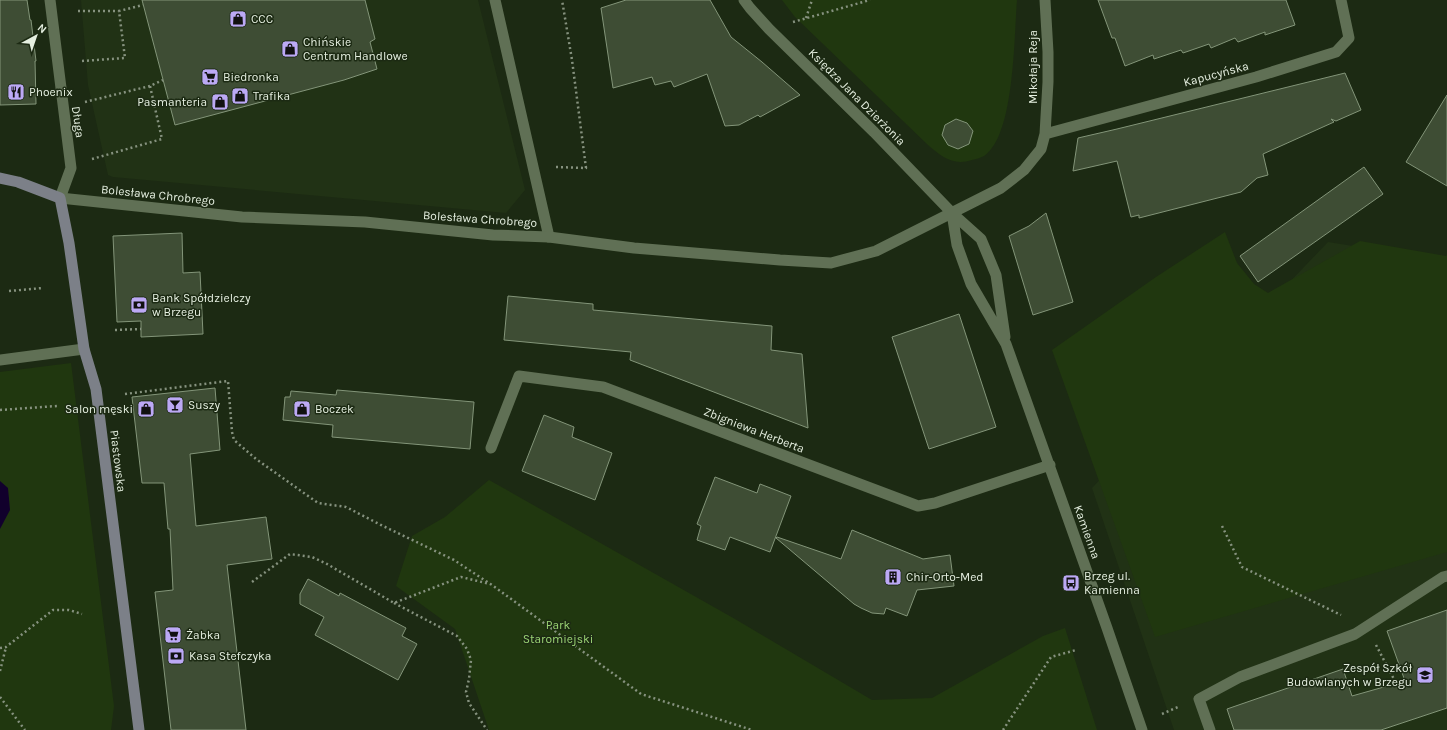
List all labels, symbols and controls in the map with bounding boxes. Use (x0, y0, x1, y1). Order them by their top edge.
shop icon: CCC (228, 9, 248, 29)
place label: CCC (251, 12, 273, 26)
north arrow (16, 16, 56, 56)
text: N (35, 21, 49, 36)
street label: Mikołaja Reja (1026, 30, 1040, 104)
place label: Chińskie Centrum Handlowe (303, 35, 408, 63)
shop icon: Chińskie Centrum Handlowe (280, 39, 300, 59)
street label: Księdza Jana Dzierżonia (806, 46, 908, 148)
street label: Kapucyńska (1182, 59, 1250, 89)
supermarket icon: Biedronka (200, 67, 220, 87)
place label: Biedronka (223, 70, 279, 84)
restaurant icon: Phoenix (6, 82, 26, 102)
place label: Phoenix (29, 85, 73, 99)
shop icon: Trafika (230, 86, 250, 106)
place label: Trafika (253, 89, 290, 103)
shop icon: Pasmanteria (210, 92, 230, 112)
place label: Pasmanteria (137, 95, 207, 109)
street label: Długa (69, 105, 87, 139)
street label: Bolesława Chrobrego (100, 182, 216, 208)
street label: Bolesława Chrobrego (422, 208, 538, 230)
place label: Bank Spółdzielczy w Brzegu (152, 291, 251, 319)
bank icon: Bank Spółdzielczy w Brzegu (129, 295, 149, 315)
bar icon: Suszy (165, 395, 185, 415)
place label: Suszy (188, 398, 221, 412)
shop icon: Salon męski (136, 399, 156, 419)
shop icon: Boczek (292, 399, 312, 419)
place label: Salon męski (65, 402, 133, 416)
place label: Boczek (315, 402, 354, 416)
street label: Zbigniewa Herberta (702, 404, 806, 456)
street label: Piastowska (107, 429, 129, 493)
street label: Kamienna (1071, 503, 1103, 561)
building icon: Chir-Orto-Med (883, 567, 903, 587)
place label: Brzeg ul. Kamienna (1084, 569, 1140, 597)
place label: Chir-Orto-Med (906, 570, 983, 584)
bus stop icon: Brzeg ul. Kamienna (1061, 573, 1081, 593)
park label: Park Staromiejski (523, 618, 593, 646)
supermarket icon: Żabka (163, 625, 183, 645)
place label: Żabka (186, 628, 220, 642)
bank icon: Kasa Stefczyka (166, 646, 186, 666)
place label: Kasa Stefczyka (189, 649, 271, 663)
place label: Zespół Szkół Budowlanych w Brzegu (1287, 661, 1413, 689)
school or university icon: Zespół Szkół Budowlanych w Brzegu (1415, 665, 1435, 685)

